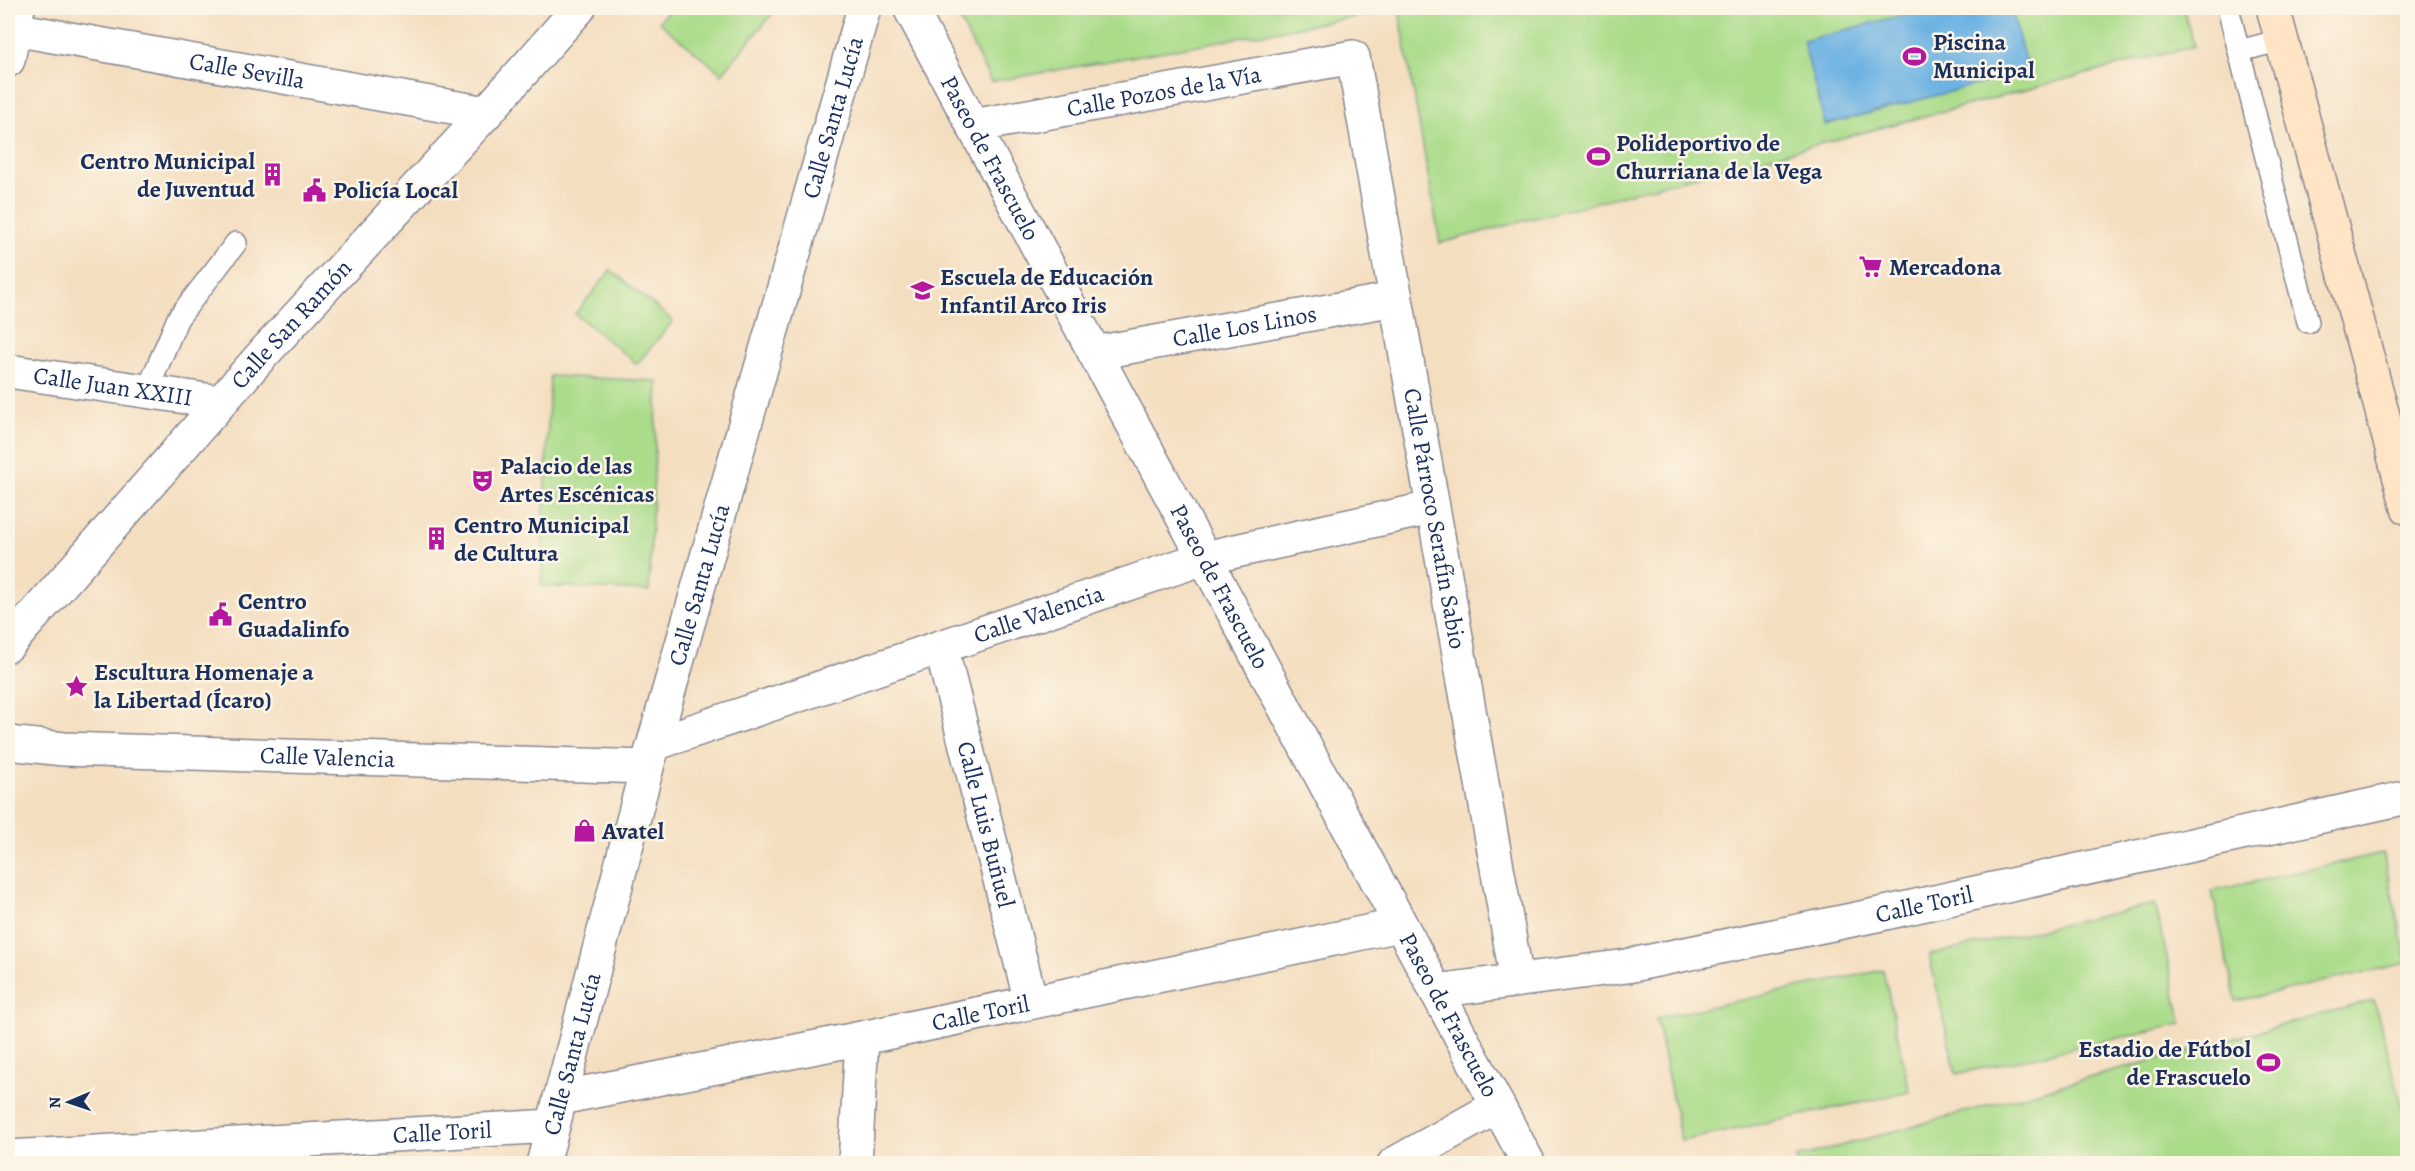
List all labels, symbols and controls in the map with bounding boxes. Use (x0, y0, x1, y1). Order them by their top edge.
place label: Piscina Municipal (1933, 26, 2035, 86)
street label: Calle Santa Lucía (794, 32, 871, 202)
sports icon: Piscina Municipal (1902, 43, 1928, 69)
street label: Calle Sevilla (187, 45, 308, 97)
street label: Calle Pozos de la Vía (1064, 58, 1264, 125)
street label: Paseo de Frascuelo (933, 70, 1048, 246)
place label: Polideportivo de Churriana de la Vega (1616, 127, 1823, 187)
sports icon: Polideportivo de Churriana de la Vega (1585, 144, 1611, 170)
place label: Centro Municipal de Juventud (80, 145, 256, 205)
building icon: Centro Municipal de Juventud (260, 162, 286, 188)
place label: Policía Local (333, 174, 459, 206)
public building icon: Policía Local (302, 177, 328, 203)
place label: Mercadona (1889, 251, 2002, 283)
street label: Calle San Ramón (224, 252, 359, 396)
supermarket icon: Mercadona (1858, 254, 1884, 280)
place label: Escuela de Educación Infantil Arco Iris (940, 261, 1154, 321)
school or university icon: Escuela de Educación Infantil Arco Iris (909, 278, 935, 304)
street label: Calle Los Linos (1170, 297, 1319, 355)
street label: Calle Juan XXIII (31, 359, 194, 414)
street label: Calle Párroco Serafín Sabio (1396, 386, 1474, 651)
place label: Palacio de las Artes Escénicas (499, 450, 655, 510)
theatre icon: Palacio de las Artes Escénicas (469, 467, 495, 493)
street label: Paseo de Frascuelo (1162, 498, 1277, 675)
street label: Calle Santa Lucía (661, 499, 738, 670)
place label: Centro Municipal de Cultura (454, 509, 629, 569)
building icon: Centro Municipal de Cultura (423, 526, 449, 552)
street label: Calle Valencia (969, 577, 1109, 651)
place label: Centro Guadalinfo (238, 585, 350, 645)
public building icon: Centro Guadalinfo (207, 602, 233, 628)
place label: Escultura Homenaje a la Libertad (Ícaro) (94, 656, 314, 716)
place icon: Escultura Homenaje a la Libertad (Ícaro) (63, 673, 89, 699)
street label: Calle Luis Buñuel (950, 738, 1022, 911)
street label: Calle Valencia (259, 739, 396, 775)
place label: Avatel (601, 815, 665, 847)
shop icon: Avatel (571, 818, 597, 844)
street label: Calle Toril (1872, 878, 1976, 931)
street label: Paseo de Frascuelo (1392, 927, 1506, 1103)
street label: Calle Santa Lucía (535, 968, 609, 1139)
street label: Calle Toril (929, 987, 1032, 1039)
place label: Estadio de Fútbol de Frascuelo (2078, 1033, 2252, 1093)
sports icon: Estadio de Fútbol de Frascuelo (2256, 1050, 2282, 1076)
north arrow (39, 1072, 99, 1132)
text: N (44, 1096, 66, 1109)
street label: Calle Toril (392, 1113, 493, 1151)

